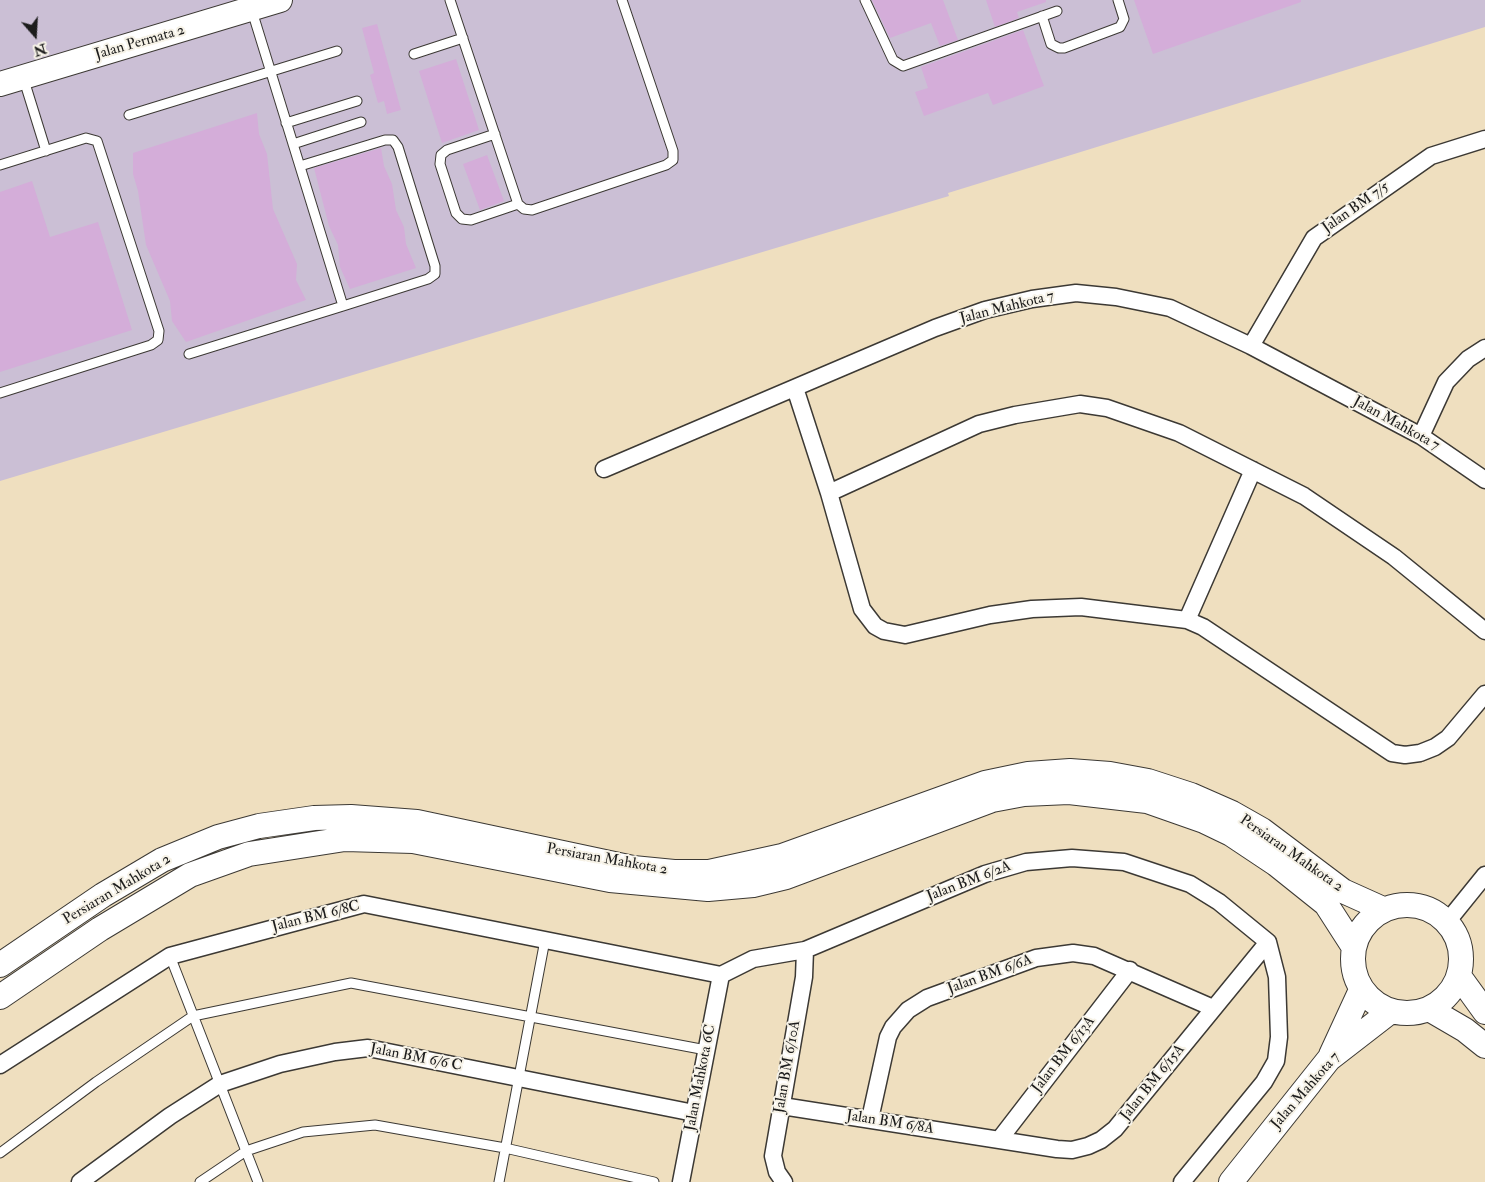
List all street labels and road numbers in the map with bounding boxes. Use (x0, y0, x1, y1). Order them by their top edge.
street label: Jalan Permata 2 (93, 22, 187, 64)
street label: Jalan BM 7/5 (1319, 178, 1393, 238)
street label: Jalan Mahkota 7 (958, 288, 1056, 328)
street label: Jalan Mahkota 7 (1349, 393, 1443, 455)
street label: Persiaran Mahkota 2 (1236, 811, 1346, 897)
street label: Persiaran Mahkota 2 (545, 840, 669, 880)
street label: Persiaran Mahkota 2 (60, 851, 174, 929)
street label: Jalan BM 6/2A (924, 858, 1014, 906)
street label: Jalan BM 6/8C (270, 897, 362, 937)
street label: Jalan BM 6/6A (945, 951, 1035, 999)
street label: Jalan BM 6/13A (1028, 1013, 1100, 1097)
street label: Jalan BM 6/10A (771, 1019, 805, 1115)
street label: Jalan Mahkota 6C (682, 1023, 720, 1133)
street label: Jalan BM 6/6 C (368, 1040, 464, 1076)
street label: Jalan BM 6/15A (1117, 1041, 1189, 1125)
street label: Jalan Mahkota 7 (1268, 1049, 1344, 1133)
street label: Jalan BM 6/8A (845, 1107, 935, 1139)

